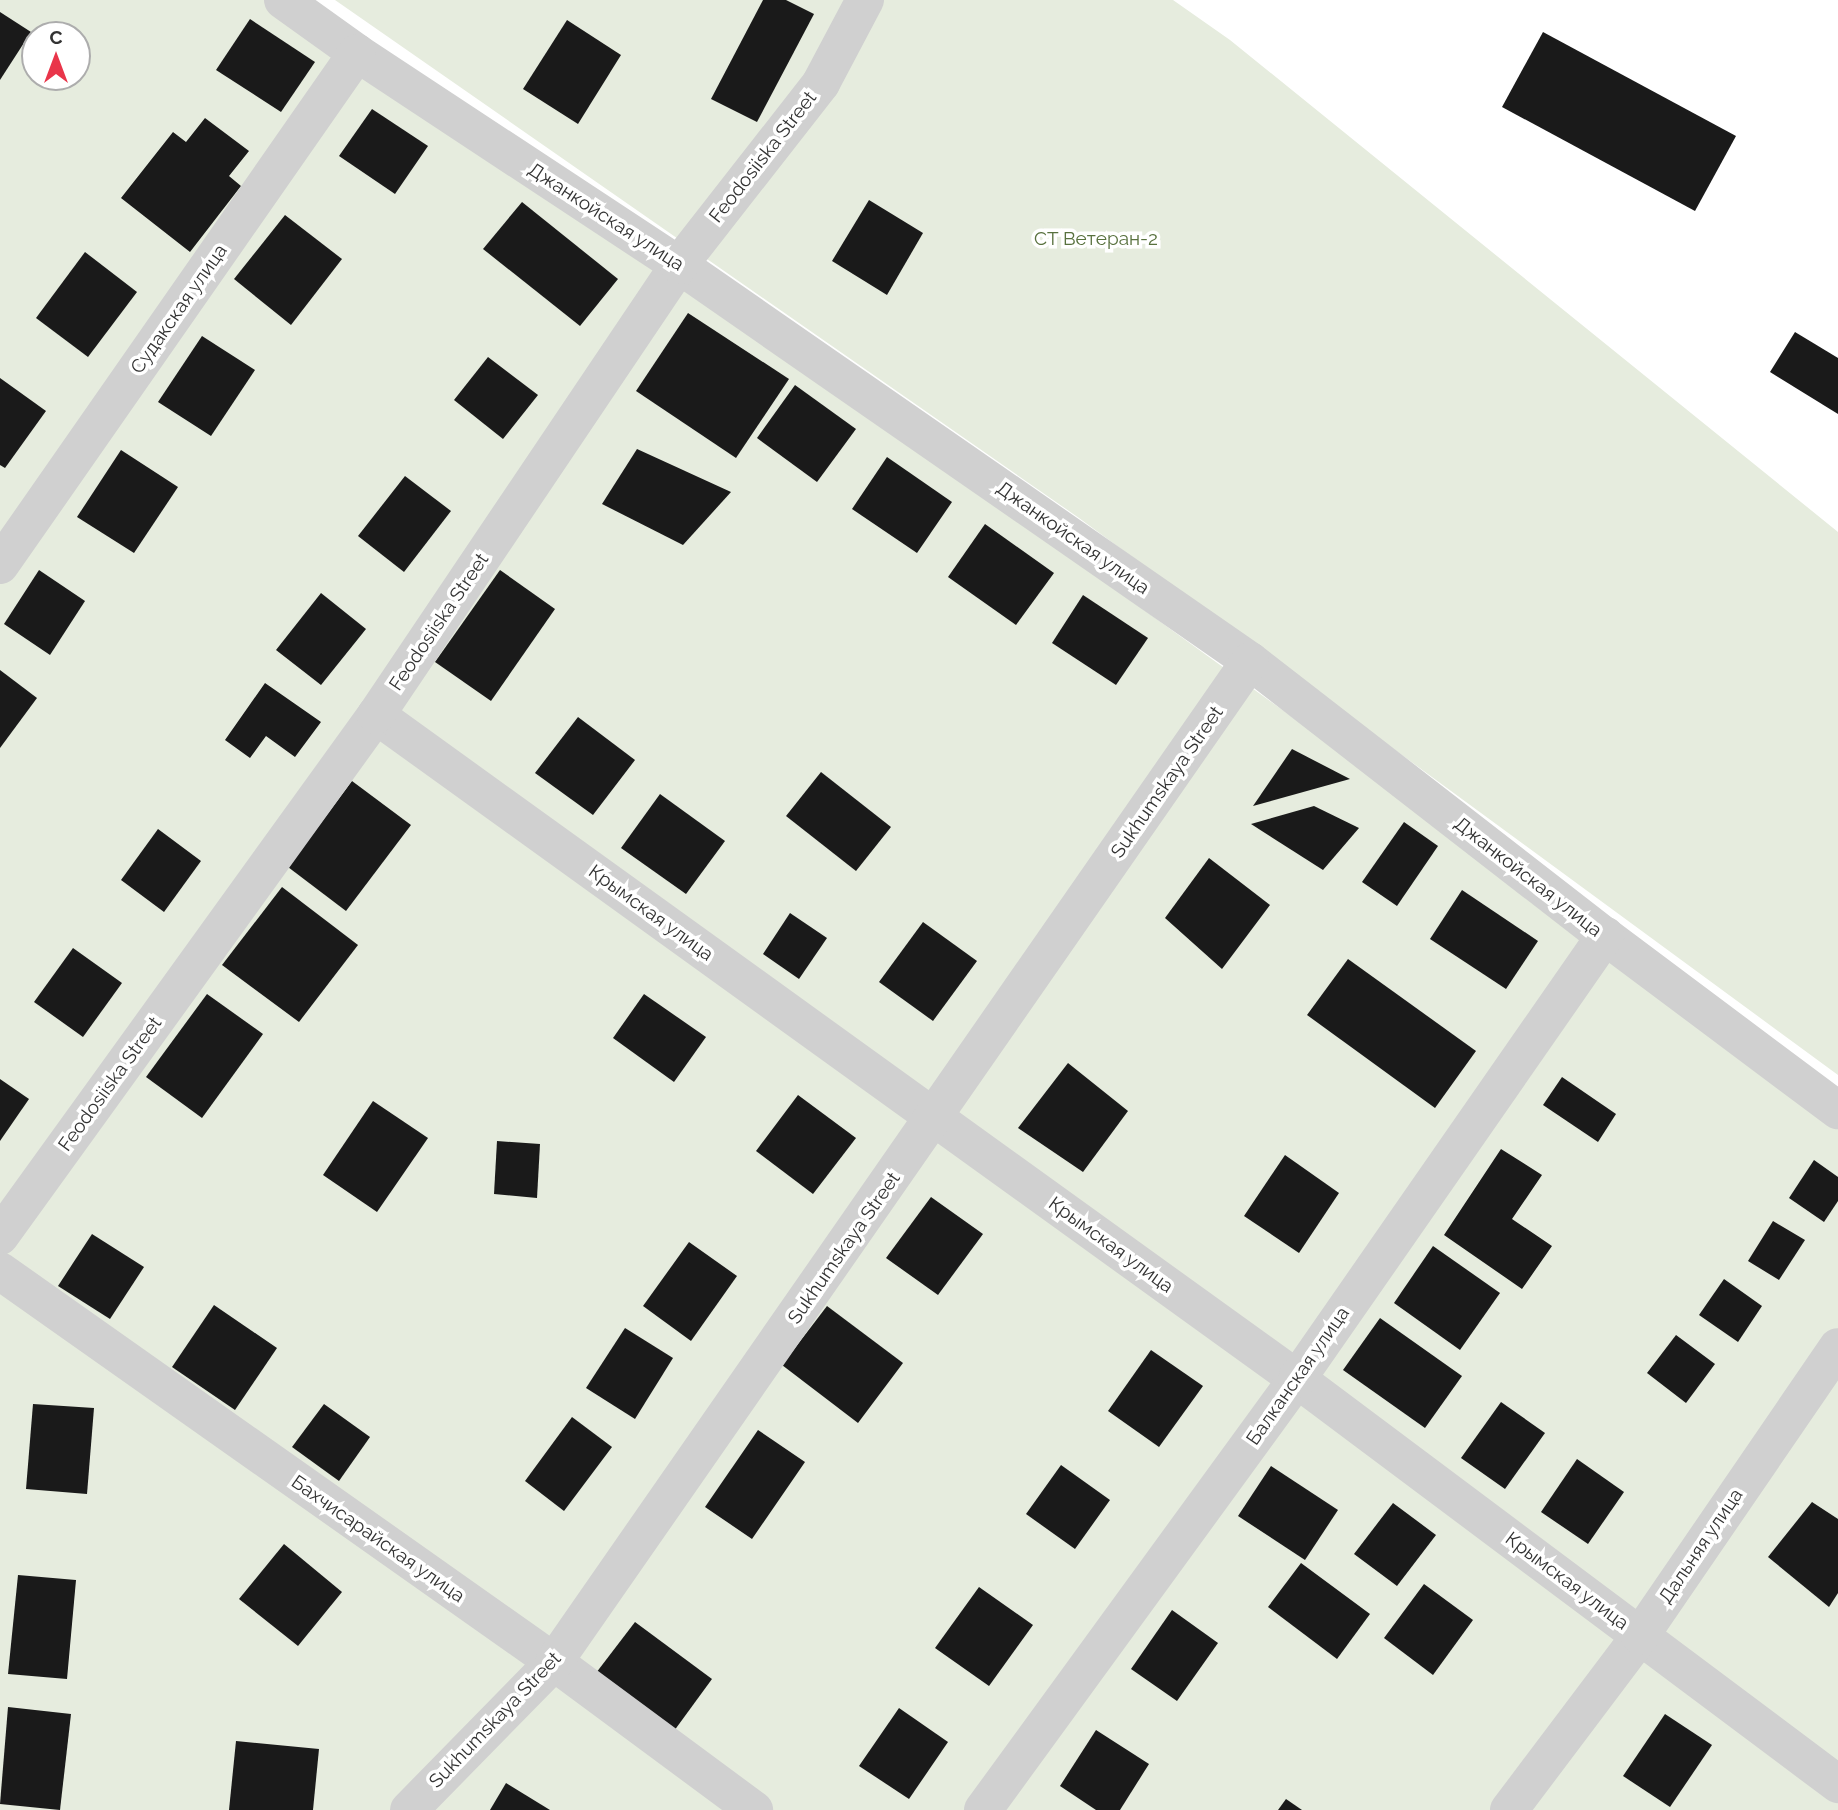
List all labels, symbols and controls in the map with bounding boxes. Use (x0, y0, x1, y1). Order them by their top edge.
north arrow (21, 21, 91, 91)
text: С (49, 26, 63, 48)
street label: Feodosiiska Street (705, 87, 821, 227)
street label: Джанкойская улица (524, 158, 688, 276)
park label: СТ Ветеран-2 (1034, 228, 1158, 250)
street label: Судакская улица (126, 240, 232, 378)
street label: Джанкойская улица (992, 477, 1154, 599)
street label: Feodosiiska Street (385, 549, 493, 695)
street label: Sukhumskaya Street (1106, 702, 1228, 862)
street label: Джанкойская улица (1449, 812, 1607, 942)
street label: Крымская улица (584, 860, 718, 966)
street label: Feodosiiska Street (54, 1012, 166, 1156)
street label: Sukhumskaya Street (783, 1168, 905, 1328)
street label: Крымская улица (1044, 1192, 1178, 1298)
street label: Балканская улица (1242, 1302, 1354, 1450)
street label: Бахчисарайская улица (287, 1470, 469, 1608)
street label: Дальняя улица (1654, 1484, 1748, 1608)
street label: Крымская улица (1501, 1527, 1633, 1635)
street label: Sukhumskaya Street (424, 1647, 566, 1793)

